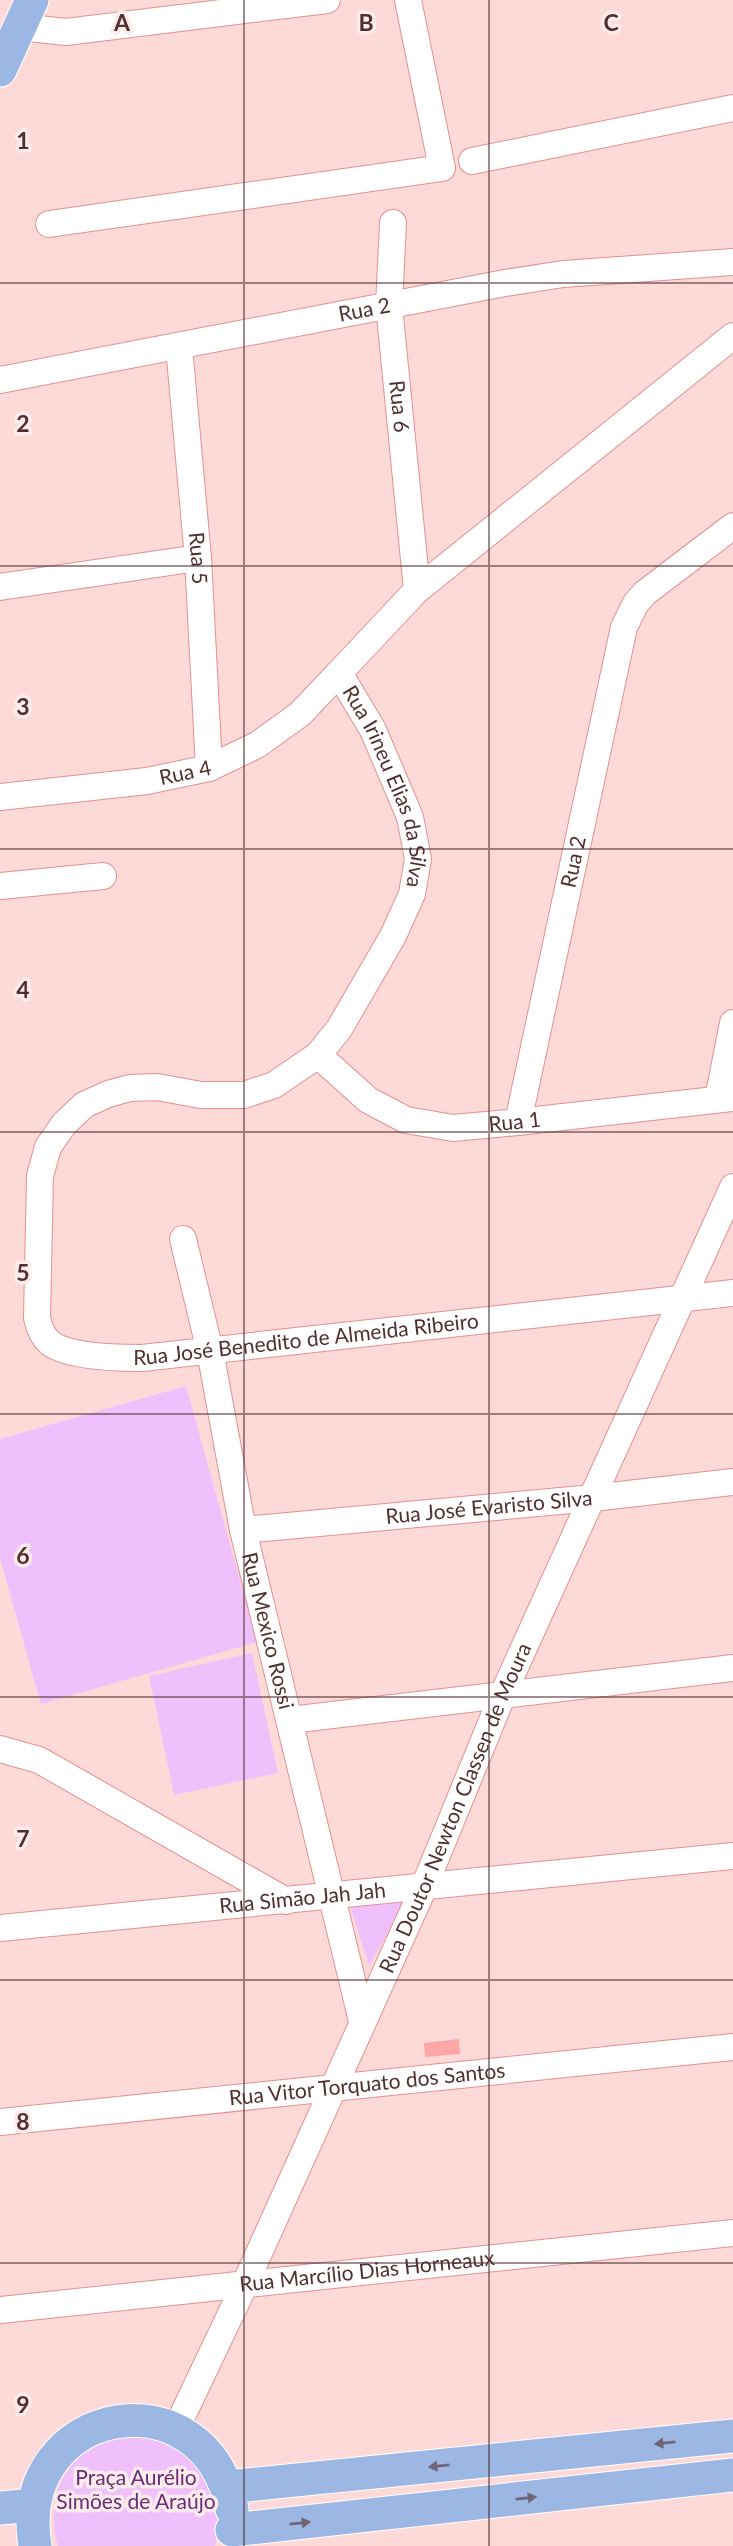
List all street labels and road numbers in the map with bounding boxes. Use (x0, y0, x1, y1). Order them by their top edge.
street label: Rua 2 (336, 291, 392, 326)
street label: Rua 6 (385, 379, 415, 434)
street label: Rua 5 (185, 531, 213, 585)
street label: Rua Irineu Elias da Silva (338, 680, 432, 890)
street label: Rua 4 (157, 754, 213, 789)
street label: Rua 2 (555, 833, 590, 890)
street label: Rua 1 (487, 1106, 542, 1136)
street label: Rua José Benedito de Almeida Ribeiro (133, 1307, 480, 1369)
street label: Rua José Evaristo Silva (384, 1484, 593, 1528)
street label: Rua Mexico Rossi (238, 1549, 300, 1712)
street label: Rua Doutor Newton Classen de Moura (373, 1639, 536, 1976)
street label: Rua Simão Jah Jah (218, 1876, 387, 1917)
street label: Rua Vitor Torquato dos Santos (228, 2056, 506, 2110)
street label: Rua Marcílio Dias Horneaux (238, 2244, 496, 2296)

